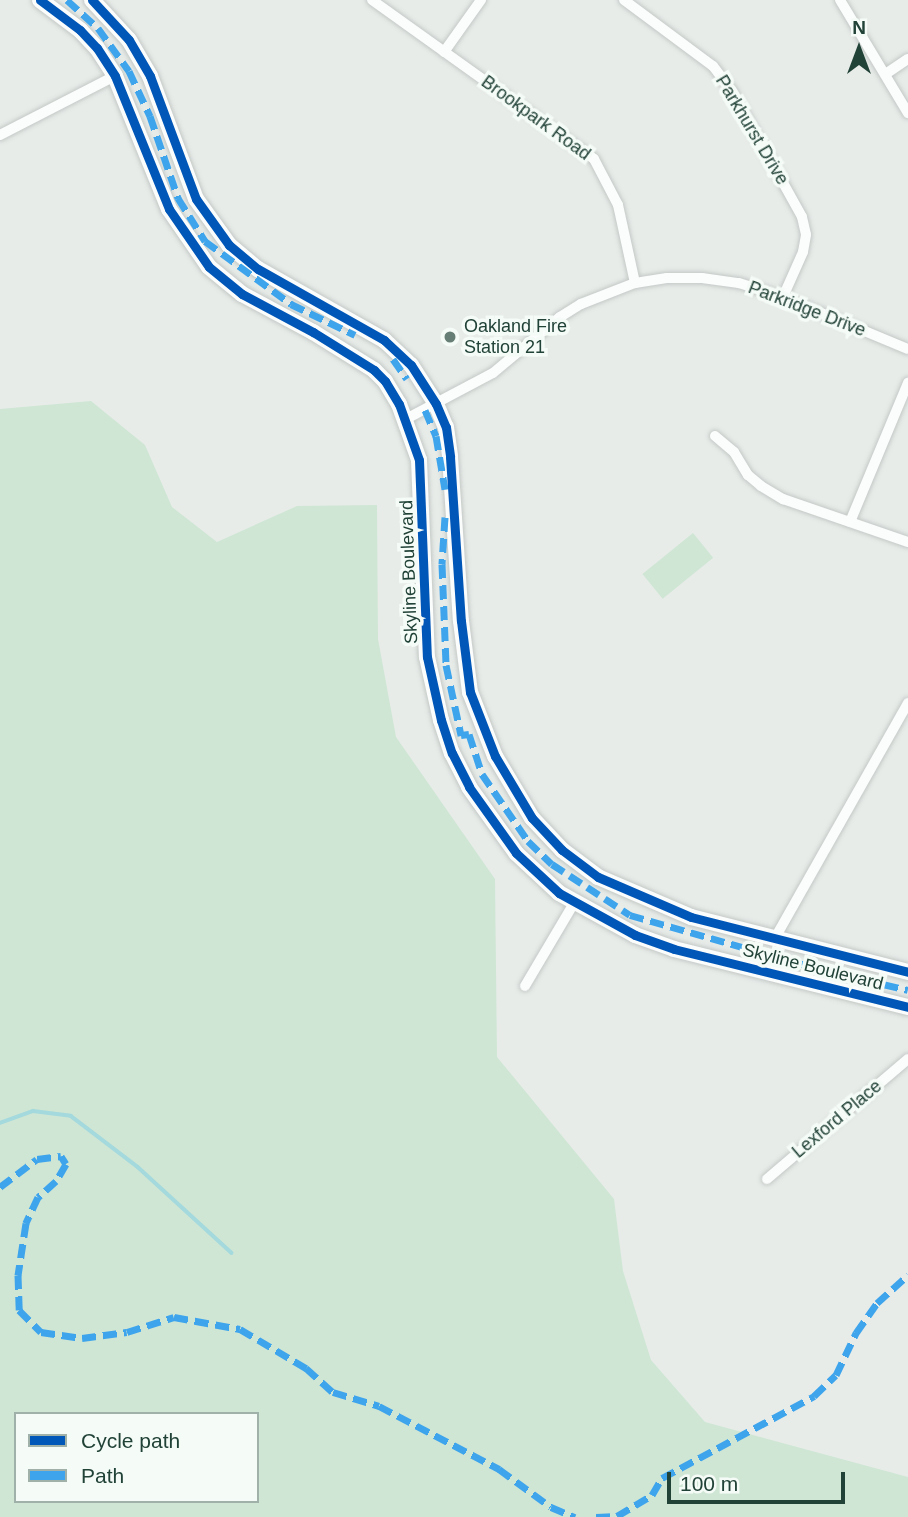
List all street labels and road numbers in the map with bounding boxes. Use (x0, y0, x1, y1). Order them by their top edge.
street label: Brookpark Road (477, 71, 595, 165)
street label: Parkhurst Drive (711, 71, 793, 189)
street label: Parkridge Drive (745, 277, 869, 341)
street label: Skyline Boulevard (396, 500, 422, 644)
street label: Skyline Boulevard (740, 939, 886, 995)
street label: Lexford Place (788, 1075, 886, 1163)

